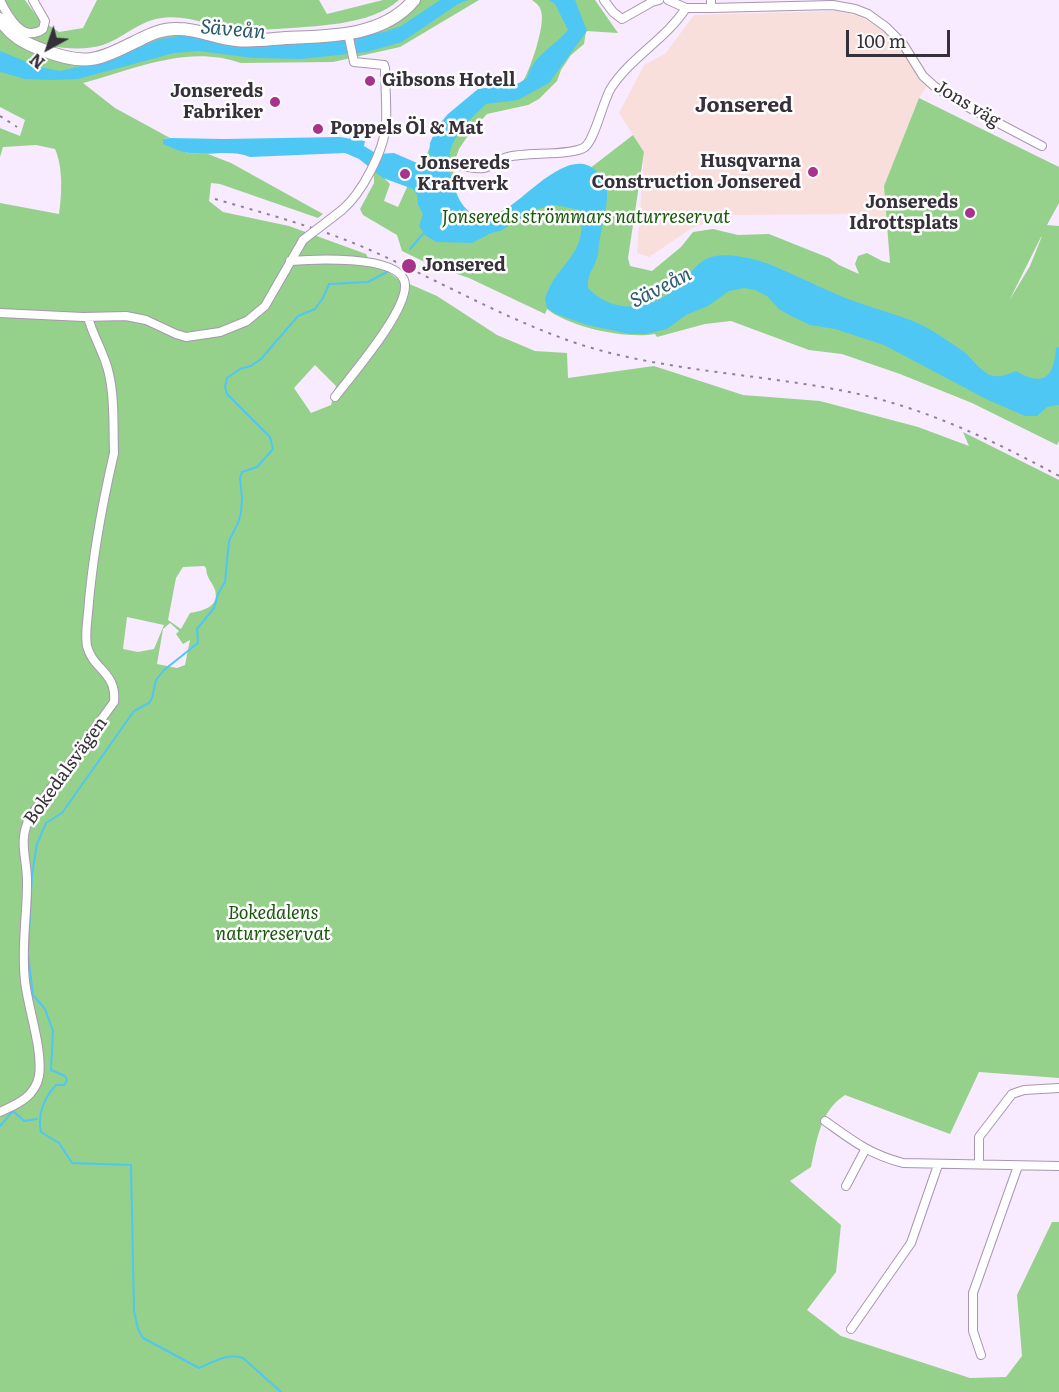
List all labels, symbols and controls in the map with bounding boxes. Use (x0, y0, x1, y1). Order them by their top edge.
water label: Säveån (199, 15, 267, 45)
north arrow (18, 18, 78, 78)
scale bar (849, 18, 952, 56)
text: 100 m (857, 27, 906, 54)
text: N (24, 48, 49, 75)
place label: Gibsons Hotell (382, 70, 516, 92)
marker: Gibsons Hotell (363, 74, 377, 88)
street label: Jons väg (930, 76, 1004, 132)
place label: Jonsereds Fabriker (170, 81, 263, 124)
district label: Jonsered (695, 93, 793, 119)
marker: Jonsereds Fabriker (268, 95, 282, 109)
place label: Poppels Öl & Mat (330, 118, 483, 140)
marker: Poppels Öl & Mat (311, 122, 325, 136)
place label: Husqvarna Construction Jonsered (591, 151, 801, 194)
place label: Jonsereds Kraftverk (417, 153, 510, 195)
marker: Husqvarna Construction Jonsered (806, 165, 820, 179)
marker: Jonsereds Kraftverk (398, 167, 412, 181)
place label: Jonsereds Idrottsplats (849, 192, 958, 234)
marker: Jonsereds Idrottsplats (963, 206, 977, 220)
park label: Jonsereds strömmars naturreservat (442, 207, 730, 229)
place label: Jonsered (422, 255, 506, 277)
marker: Jonsered (400, 257, 418, 275)
water label: Säveån (626, 262, 696, 314)
street label: Bokedalsvägen (20, 713, 112, 829)
park label: Bokedalens naturreservat (215, 903, 331, 946)

